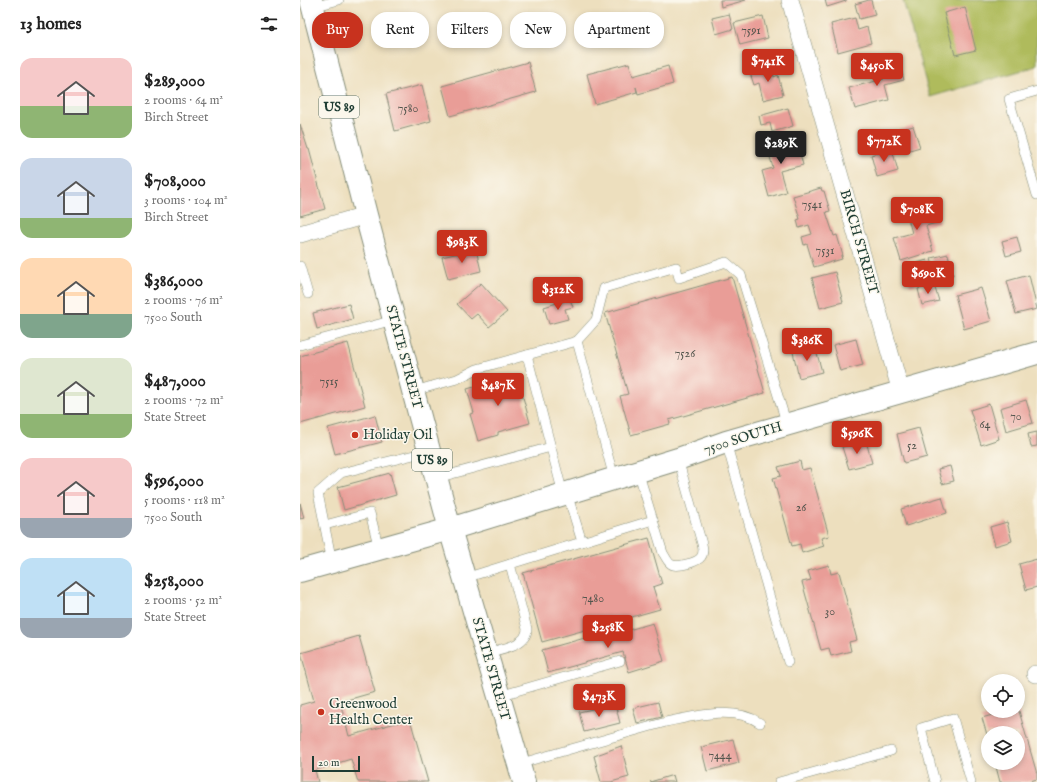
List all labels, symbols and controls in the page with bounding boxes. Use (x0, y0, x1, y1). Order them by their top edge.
chip: Buy (312, 12, 363, 48)
chip: Rent (371, 12, 429, 48)
chip: Filters (437, 12, 502, 48)
chip: New (510, 12, 566, 48)
chip: Apartment (574, 12, 664, 48)
icon: filters (258, 13, 280, 35)
text: 13 homes (20, 14, 81, 35)
house number: 7591 (741, 23, 761, 38)
pin: $741K (740, 49, 796, 83)
text: $741K (751, 53, 785, 70)
pin: $450K (849, 53, 905, 87)
text: $450K (860, 57, 894, 74)
text: $289,000 (144, 71, 205, 92)
icon: home (52, 74, 100, 122)
text: 2 rooms · 64 m² (144, 92, 223, 109)
road number: US 89 (319, 96, 359, 118)
house number: 7580 (398, 101, 418, 116)
text: Birch Street (144, 109, 209, 126)
pin: $772K (856, 129, 912, 163)
pin: $289K (753, 131, 809, 165)
text: $772K (867, 133, 901, 150)
text: $289K (764, 135, 798, 152)
text: $708,000 (144, 171, 206, 192)
icon: home (52, 174, 100, 222)
street label: BIRCH STREET (835, 188, 883, 297)
text: 3 rooms · 104 m² (144, 192, 228, 209)
house number: 7541 (802, 197, 822, 212)
pin: $708K (889, 197, 945, 231)
text: $708K (900, 201, 934, 218)
text: Birch Street (144, 209, 209, 226)
pin: $983K (434, 230, 490, 264)
text: $983K (446, 234, 478, 251)
house number: 7531 (816, 243, 834, 258)
pin: $690K (900, 261, 956, 295)
text: $690K (911, 265, 945, 282)
text: $386,000 (144, 271, 203, 292)
icon: home (52, 274, 100, 322)
pin: $312K (530, 277, 586, 311)
text: $312K (542, 281, 574, 298)
text: 2 rooms · 76 m² (144, 292, 223, 309)
street label: STATE STREET (382, 303, 427, 412)
text: 7500 South (144, 309, 202, 326)
pin: $386K (779, 328, 835, 362)
text: $386K (791, 332, 823, 349)
house number: 7526 (675, 346, 696, 361)
text: $487,000 (144, 371, 206, 392)
pin: $487K (470, 373, 526, 407)
icon: home (52, 374, 100, 422)
house number: 7515 (320, 374, 339, 389)
text: $487K (481, 377, 515, 394)
text: 2 rooms · 72 m² (144, 392, 224, 409)
text: State Street (144, 409, 206, 426)
house number: 70 (1010, 409, 1022, 424)
house number: 64 (980, 417, 991, 432)
street label: 7500 SOUTH (702, 418, 784, 458)
pin: $596K (829, 421, 885, 455)
text: $596K (841, 425, 873, 442)
place label: Holiday Oil (363, 426, 432, 444)
marker: Holiday Oil (350, 430, 360, 440)
house number: 52 (907, 438, 917, 453)
road number: US 89 (412, 449, 452, 471)
text: $596,000 (144, 471, 204, 492)
icon: home (52, 474, 100, 522)
text: 5 rooms · 118 m² (144, 492, 225, 509)
house number: 26 (796, 500, 807, 515)
text: 7500 South (144, 509, 202, 526)
text: $258,000 (144, 571, 204, 592)
icon: home (52, 574, 100, 622)
house number: 7480 (582, 591, 604, 606)
text: 2 rooms · 52 m² (144, 592, 222, 609)
house number: 30 (825, 604, 835, 619)
text: State Street (144, 609, 206, 626)
street label: STATE STREET (468, 615, 515, 723)
pin: $258K (580, 615, 636, 649)
text: $258K (592, 619, 624, 636)
map controls (981, 674, 1025, 770)
button: locate (981, 674, 1025, 718)
pin: $473K (571, 684, 627, 718)
text: $473K (582, 688, 616, 705)
place label: Greenwood Health Center (329, 695, 413, 729)
marker: Greenwood Health Center (316, 707, 326, 717)
button: layers (981, 726, 1025, 770)
house number: 7444 (708, 748, 732, 763)
scale bar (312, 754, 360, 773)
text: 20 m (318, 756, 339, 770)

